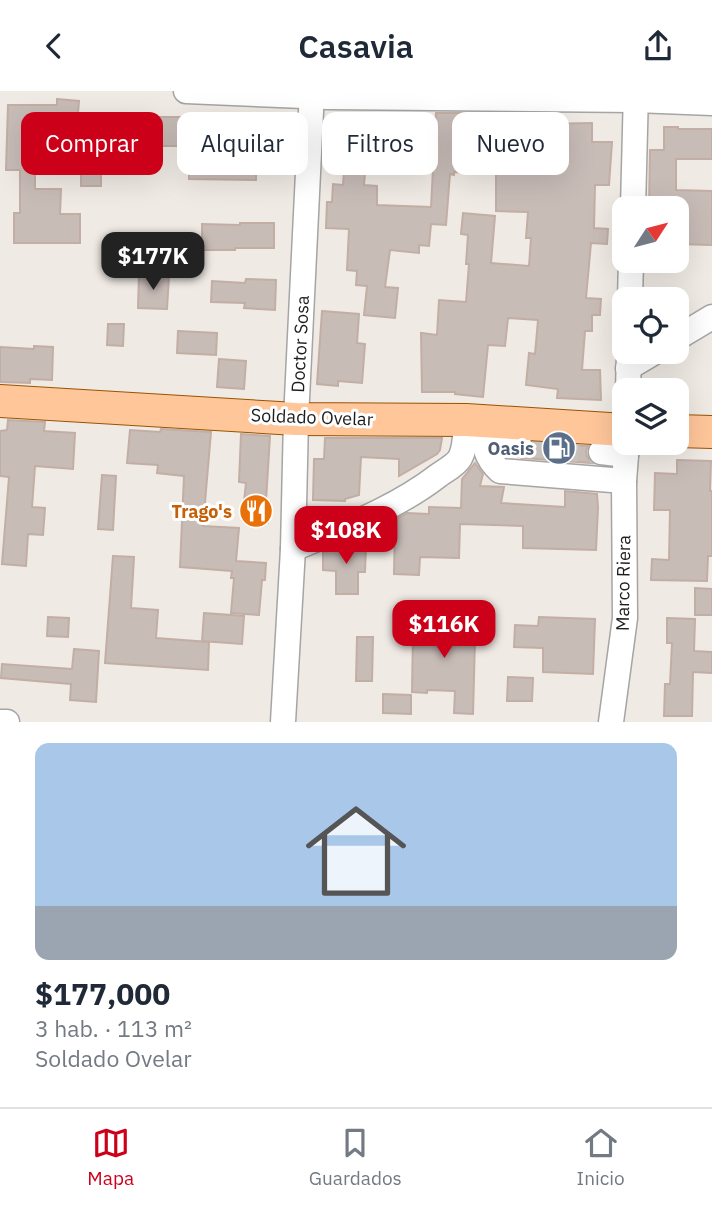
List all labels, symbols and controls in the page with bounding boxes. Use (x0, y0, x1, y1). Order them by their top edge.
text: Casavia (298, 25, 414, 67)
icon: back (35, 27, 73, 65)
icon: share (639, 27, 677, 65)
chip: Comprar (21, 112, 163, 175)
chip: Alquilar (177, 112, 308, 175)
chip: Filtros (322, 112, 438, 175)
chip: Nuevo (452, 112, 569, 175)
north arrow (612, 196, 690, 273)
map controls (612, 196, 689, 455)
pin: $177K (104, 233, 202, 292)
text: $177K (117, 240, 189, 270)
button: locate (612, 287, 689, 364)
street label: Doctor Sosa (286, 294, 314, 393)
button: layers (612, 378, 689, 455)
street label: Soldado Ovelar (250, 403, 374, 431)
fuel station icon: Oasis (540, 429, 578, 467)
place label: Oasis (488, 437, 534, 460)
restaurant icon: Trago's (237, 492, 275, 530)
place label: Trago's (172, 500, 232, 523)
pin: $108K (297, 507, 395, 566)
text: $108K (310, 514, 382, 544)
street label: Marco Riera (611, 534, 635, 631)
pin: $116K (395, 601, 493, 660)
text: $116K (408, 608, 480, 638)
icon: home (293, 788, 419, 914)
text: $177,000 (35, 974, 170, 1013)
text: 3 hab. · 113 m² (35, 1013, 192, 1043)
text: Soldado Ovelar (35, 1043, 192, 1073)
tab: Mapa (87, 1124, 134, 1190)
tab: Guardados (309, 1124, 402, 1190)
tab: Inicio (577, 1124, 625, 1190)

